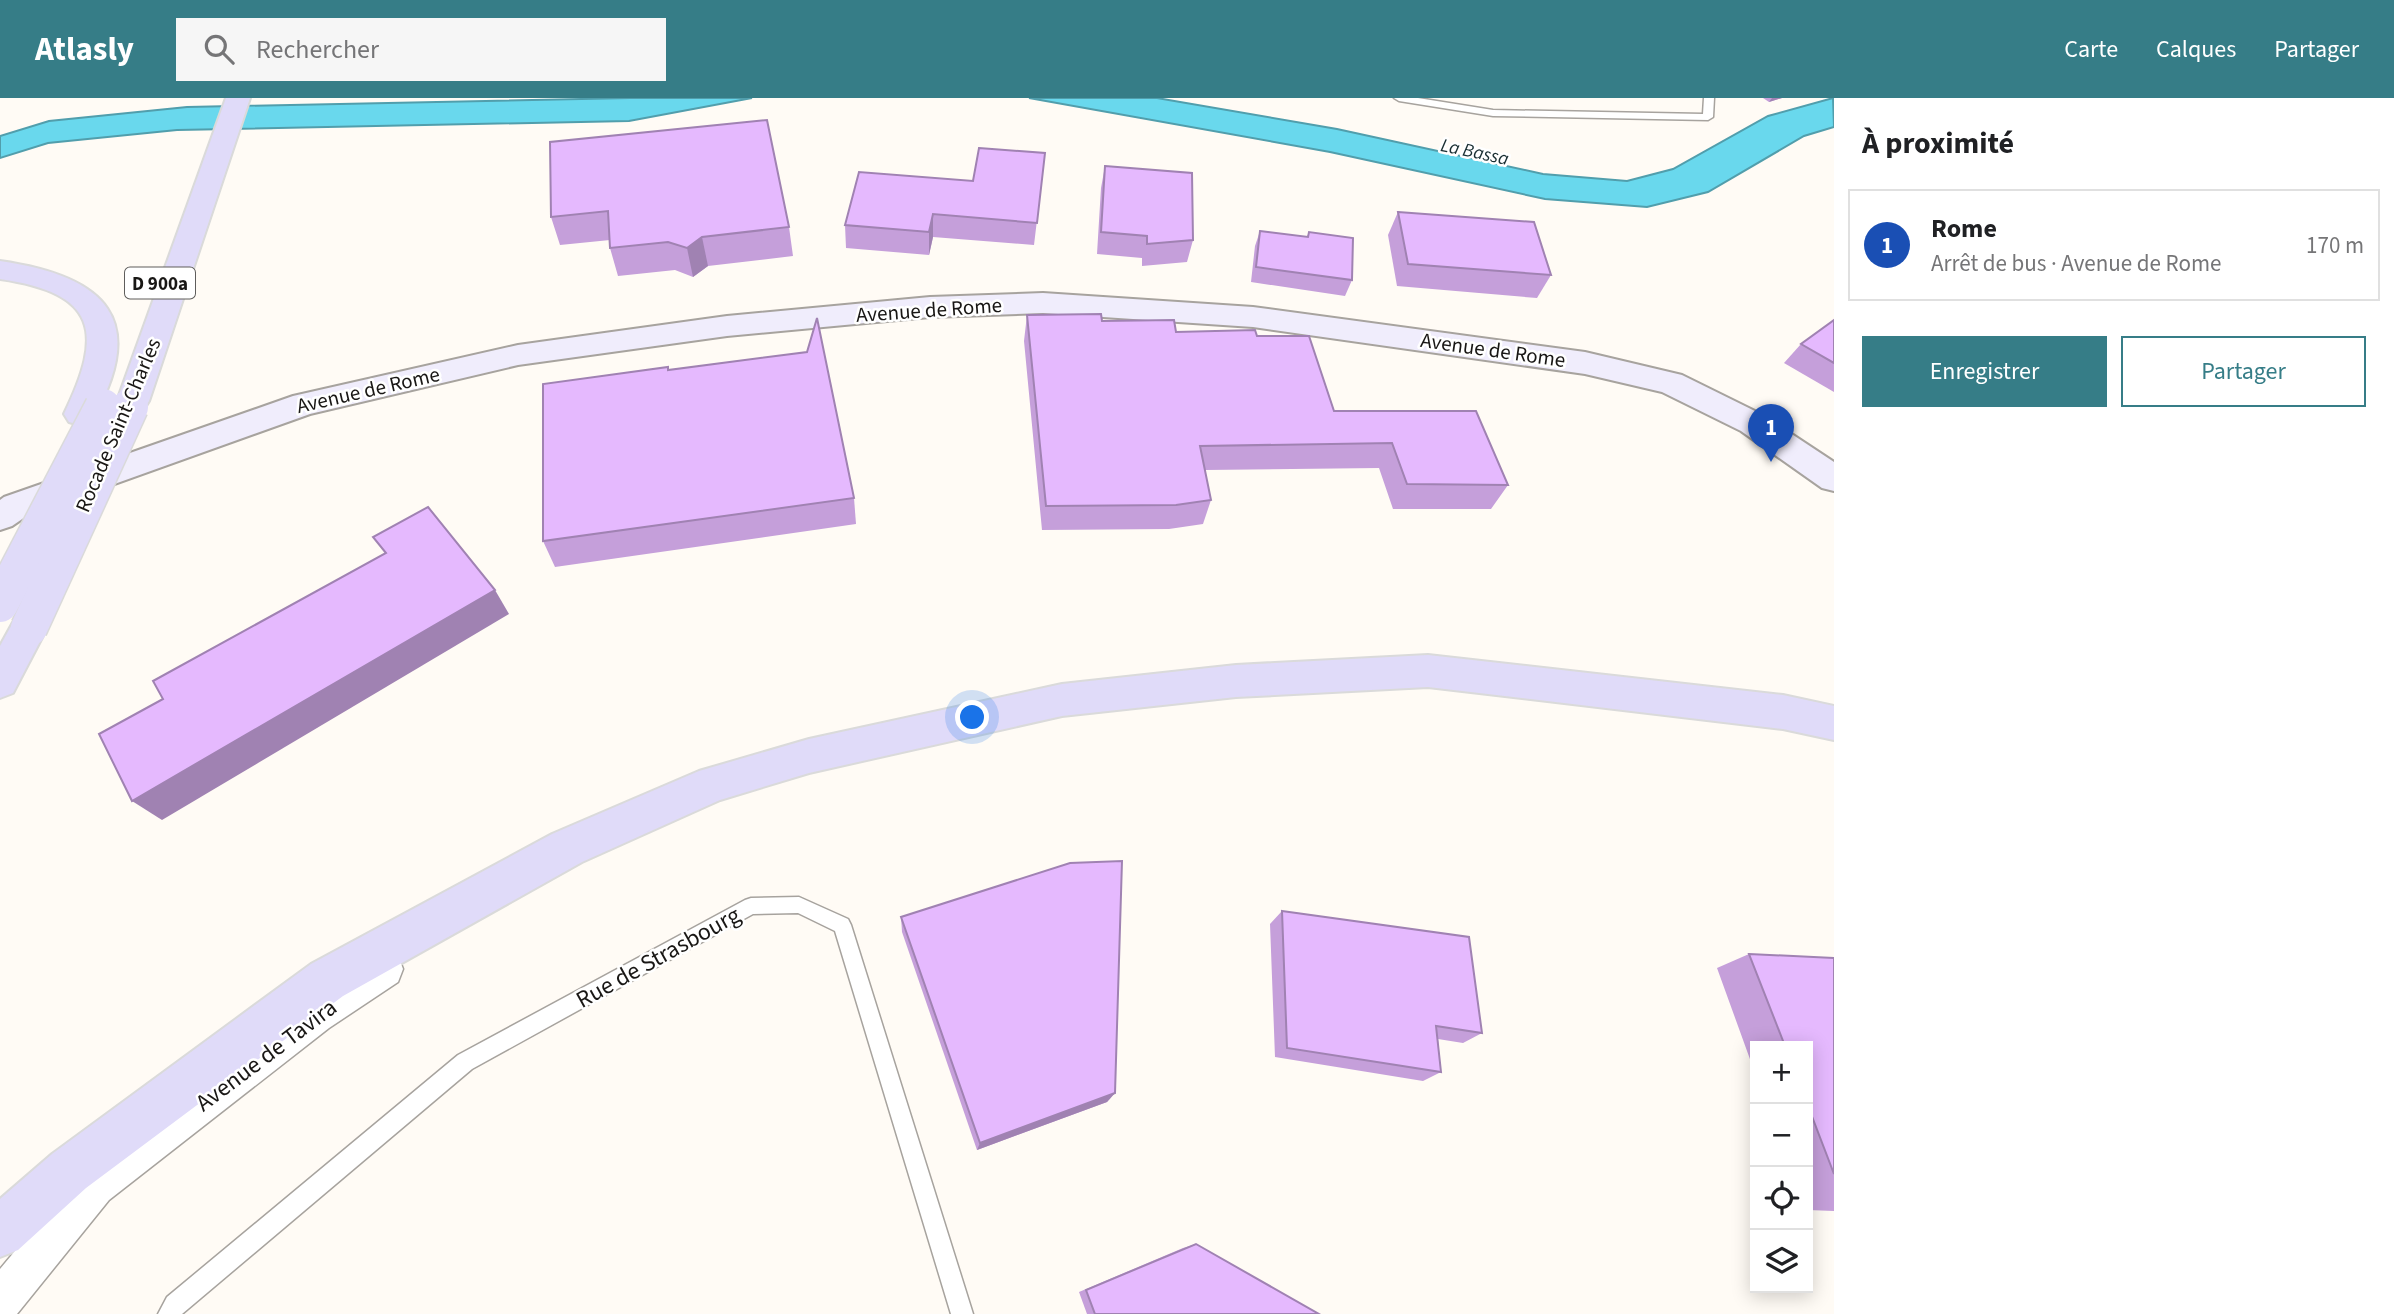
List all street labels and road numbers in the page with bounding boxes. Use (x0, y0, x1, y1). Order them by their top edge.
road number: D 900a (125, 267, 195, 298)
street label: Avenue de Rome (855, 290, 1003, 330)
street label: Avenue de Rome (1419, 325, 1567, 375)
street label: Rocade Saint-Charles (68, 333, 168, 517)
street label: Avenue de Rome (293, 359, 443, 421)
street label: Rue de Strasbourg (570, 898, 747, 1017)
street label: Avenue de Tavira (188, 991, 344, 1120)

